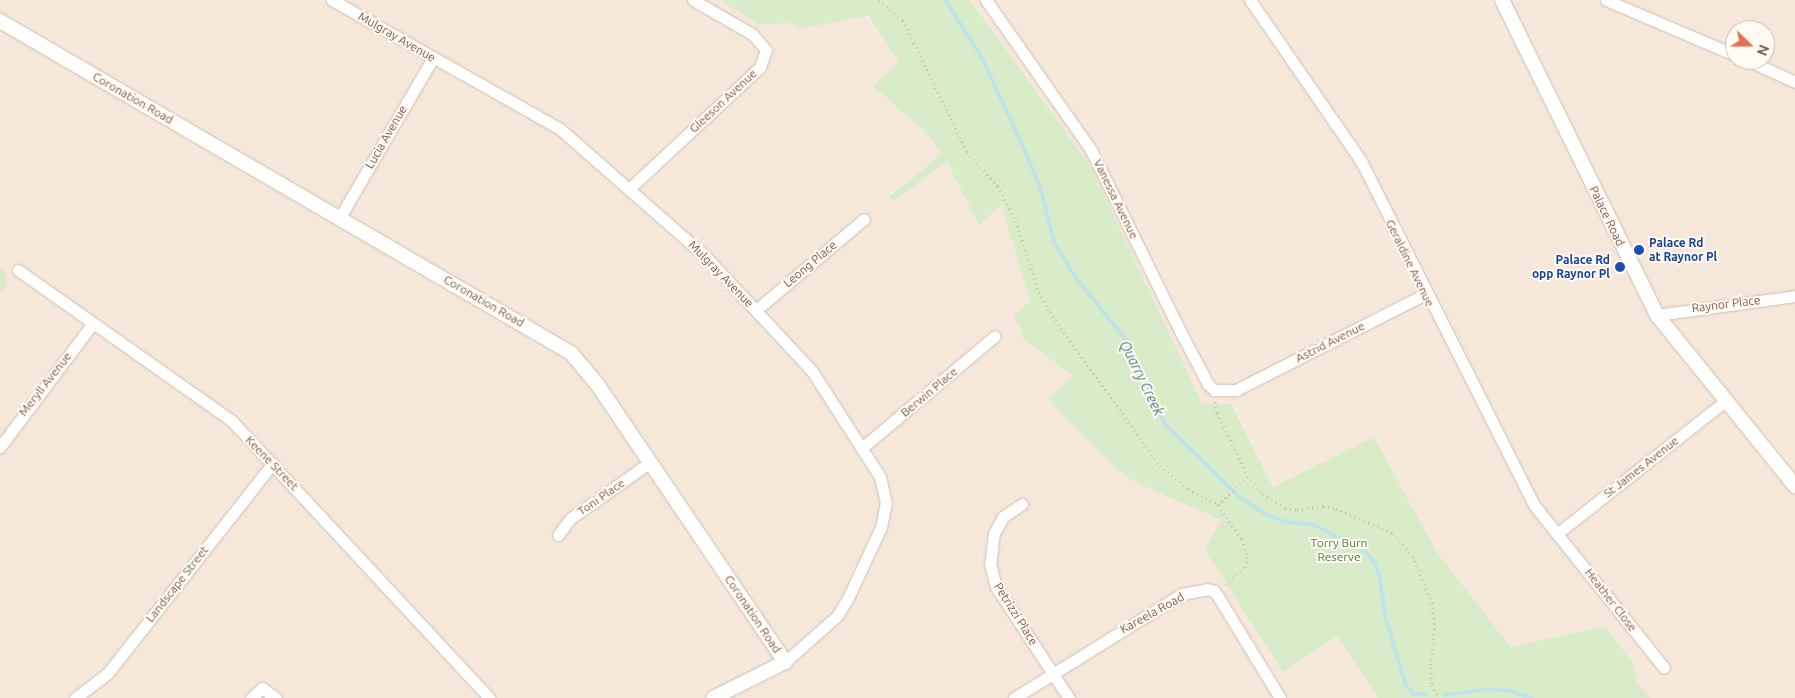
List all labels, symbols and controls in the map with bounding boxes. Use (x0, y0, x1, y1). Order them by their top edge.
street label: Mulgray Avenue (356, 9, 438, 65)
north arrow (1725, 20, 1775, 70)
text: N (1754, 42, 1772, 58)
street label: Gleeson Avenue (686, 66, 760, 136)
street label: Coronation Road (90, 69, 176, 127)
street label: Lucia Avenue (362, 103, 410, 171)
street label: Vanessa Avenue (1090, 157, 1142, 241)
street label: Palace Road (1586, 184, 1628, 248)
street label: Geraldine Avenue (1383, 217, 1437, 309)
place label: Palace Rd at Raynor Pl (1649, 236, 1717, 264)
street label: Mulgray Avenue (686, 238, 756, 310)
street label: Leong Place (781, 238, 839, 290)
marker: Palace Rd at Raynor Pl (1633, 244, 1645, 256)
place label: Palace Rd opp Raynor Pl (1532, 253, 1610, 281)
marker: Palace Rd opp Raynor Pl (1614, 261, 1626, 273)
street label: Coronation Road (441, 272, 527, 330)
street label: Raynor Place (1691, 293, 1761, 315)
street label: Astrid Avenue (1293, 318, 1367, 366)
water label: Quarry Creek (1117, 338, 1167, 418)
street label: Meryll Avenue (16, 349, 74, 419)
street label: Berwin Place (898, 364, 960, 420)
street label: Keene Street (242, 433, 302, 493)
street label: St James Avenue (1601, 433, 1681, 501)
street label: Toni Place (575, 476, 627, 518)
park label: Torry Burn Reserve (1311, 536, 1367, 564)
street label: Landscape Street (143, 543, 211, 625)
street label: Heather Close (1582, 566, 1640, 634)
street label: Coronation Road (722, 572, 784, 656)
street label: Petrizzi Place (991, 580, 1041, 648)
street label: Kareela Road (1117, 589, 1187, 637)

